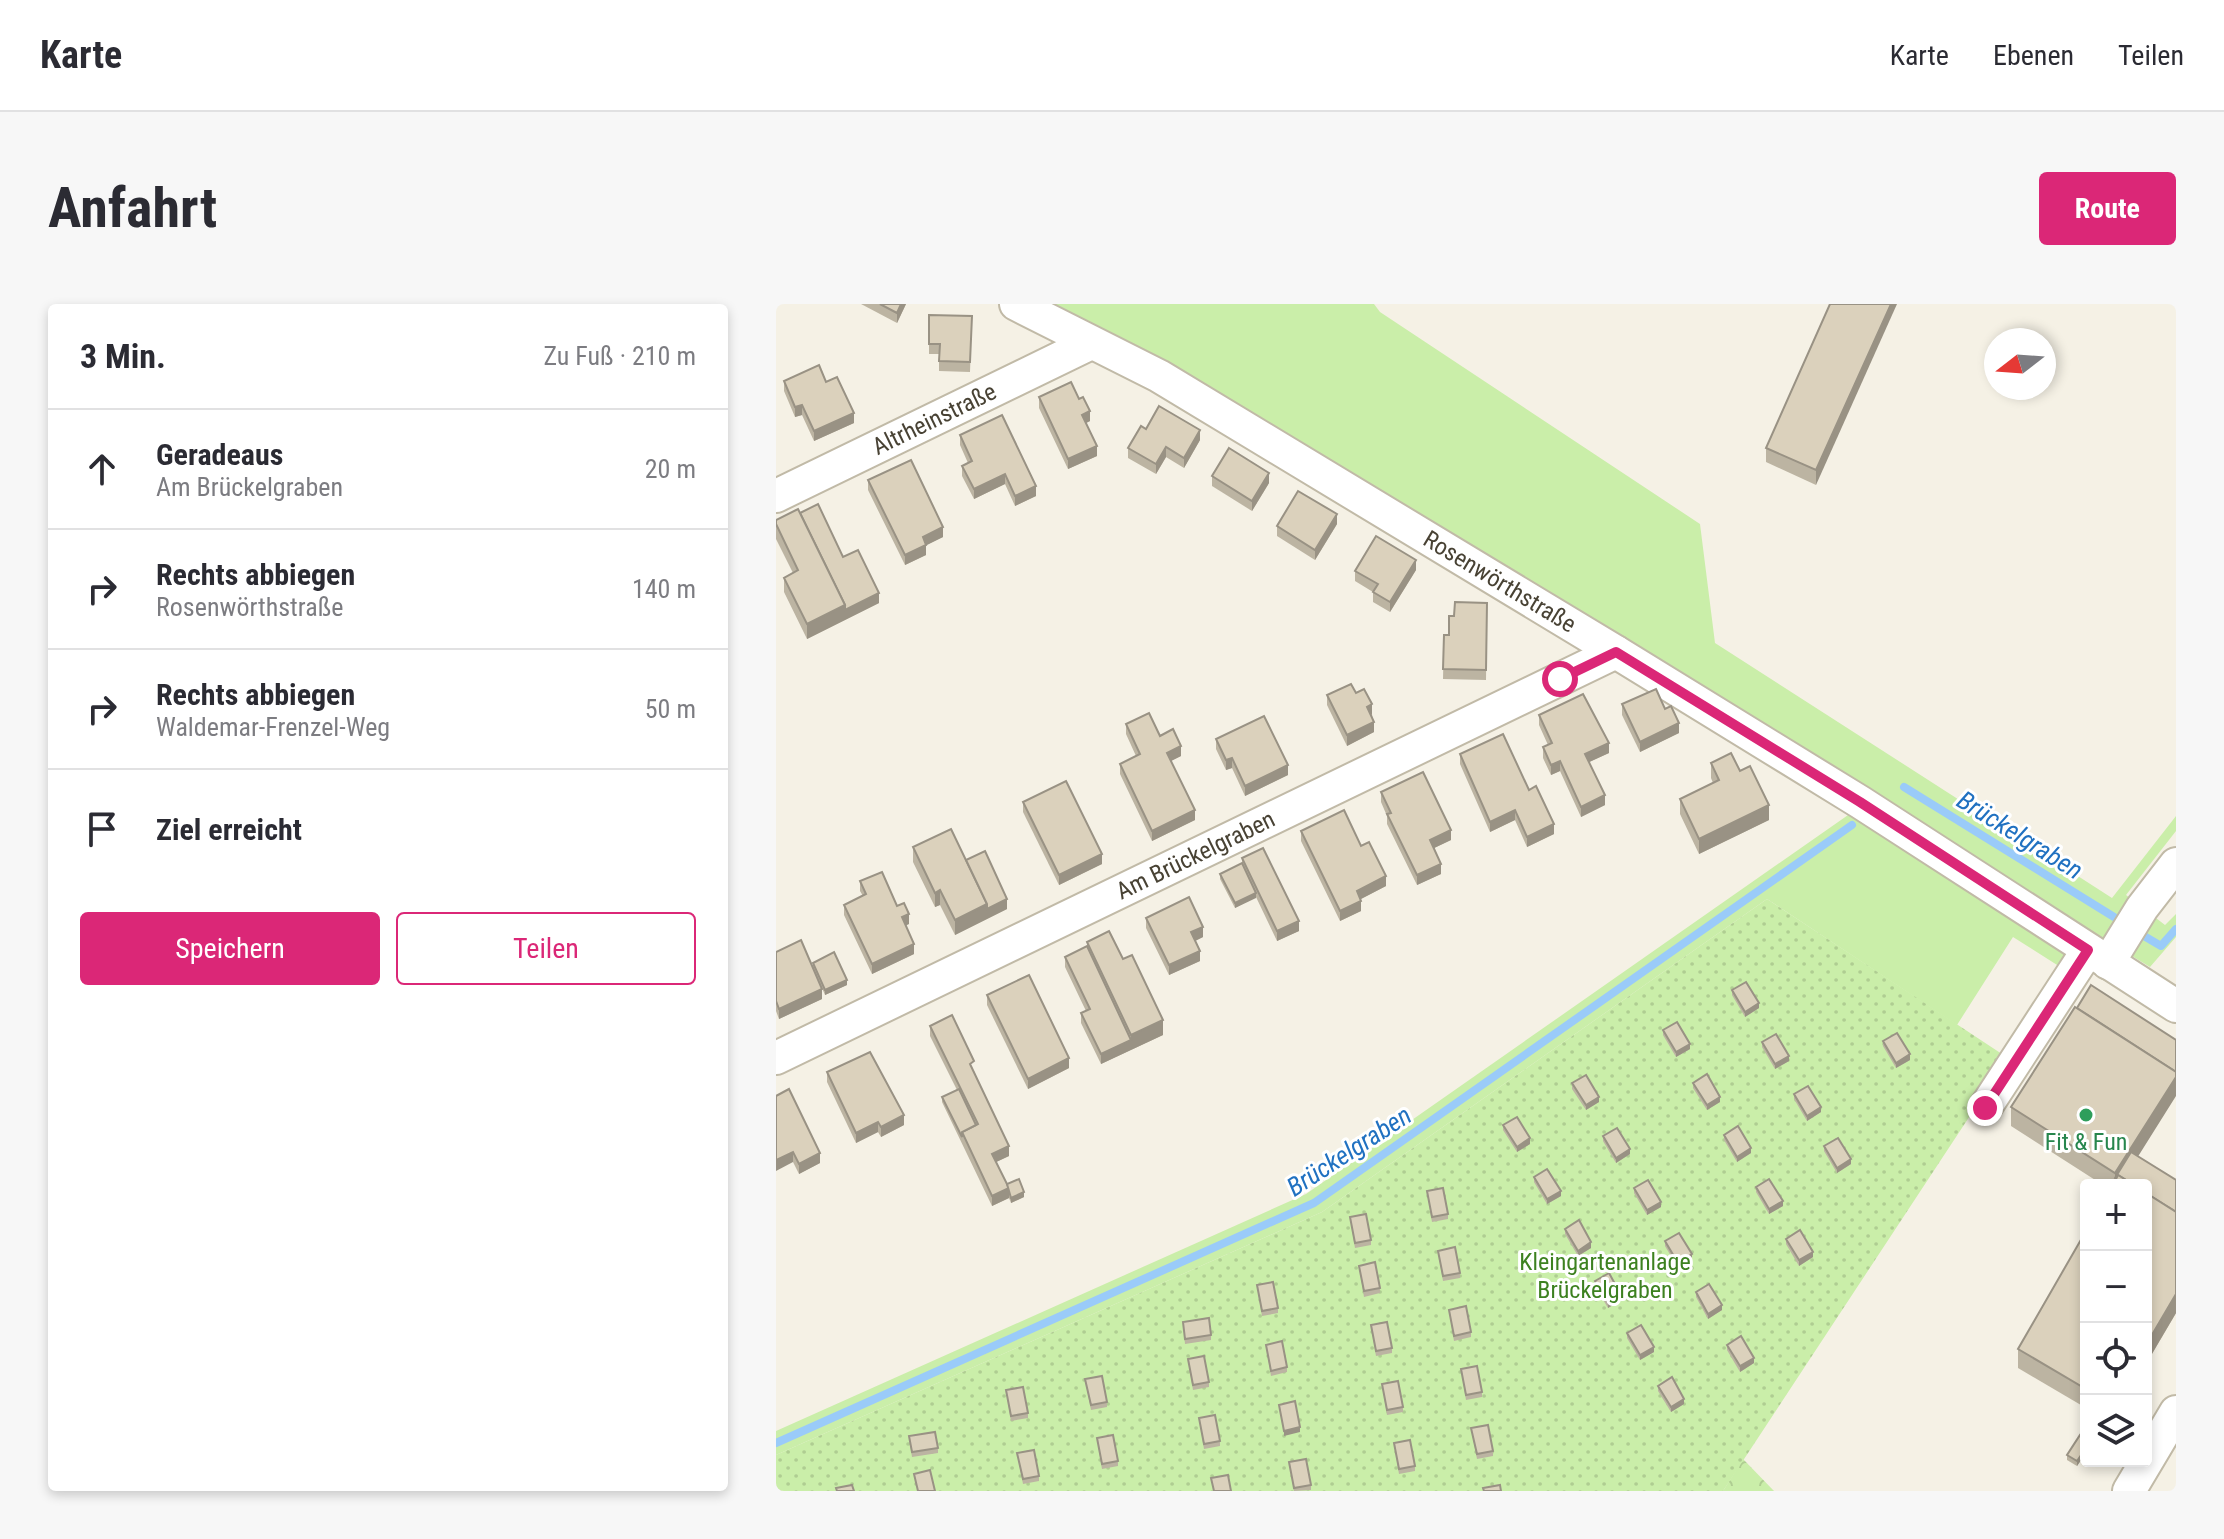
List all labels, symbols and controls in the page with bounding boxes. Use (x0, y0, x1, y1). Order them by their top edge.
text: Karte (40, 33, 122, 77)
text: Karte (1890, 39, 1949, 72)
text: Ebenen (1993, 39, 2074, 72)
text: Teilen (2118, 39, 2184, 72)
button: Route (2039, 172, 2176, 245)
text: Anfahrt (48, 175, 217, 241)
north arrow (1984, 328, 2056, 400)
text: 3 Min. (80, 336, 166, 376)
text: Zu Fuß · 210 m (543, 341, 696, 371)
street label: Altrheinstraße (868, 377, 1001, 461)
text: Geradeaus (156, 437, 283, 472)
icon: ahead (80, 447, 124, 491)
text: 20 m (645, 454, 696, 484)
text: Am Brückelgraben (156, 472, 343, 502)
street label: Rosenwörthstraße (1418, 525, 1581, 638)
text: Rechts abbiegen (156, 557, 355, 592)
icon: right (80, 567, 124, 611)
text: 140 m (632, 574, 696, 604)
text: Rosenwörthstraße (156, 592, 343, 622)
route start (1542, 661, 1578, 697)
text: Rechts abbiegen (156, 677, 355, 712)
icon: right (80, 687, 124, 731)
text: 50 m (645, 694, 696, 724)
text: Waldemar-Frenzel-Weg (156, 712, 390, 742)
water label: Brückelgraben (1952, 785, 2088, 885)
street label: Am Brückelgraben (1112, 805, 1279, 905)
icon: arrive (80, 807, 124, 851)
text: Ziel erreicht (156, 812, 302, 847)
button: Speichern (80, 912, 380, 985)
button: Teilen (396, 912, 696, 985)
route end (1967, 1090, 2003, 1126)
water label: Brückelgraben (1281, 1100, 1417, 1202)
marker: Fit & Fun (2077, 1106, 2095, 1124)
place label: Fit & Fun (2045, 1128, 2127, 1156)
map controls (2080, 1179, 2152, 1467)
button: + (2080, 1179, 2152, 1251)
park label: Kleingartenanlage Brückelgraben (1519, 1248, 1691, 1304)
button: − (2080, 1251, 2152, 1323)
button: locate (2080, 1323, 2152, 1395)
button: layers (2080, 1395, 2152, 1467)

